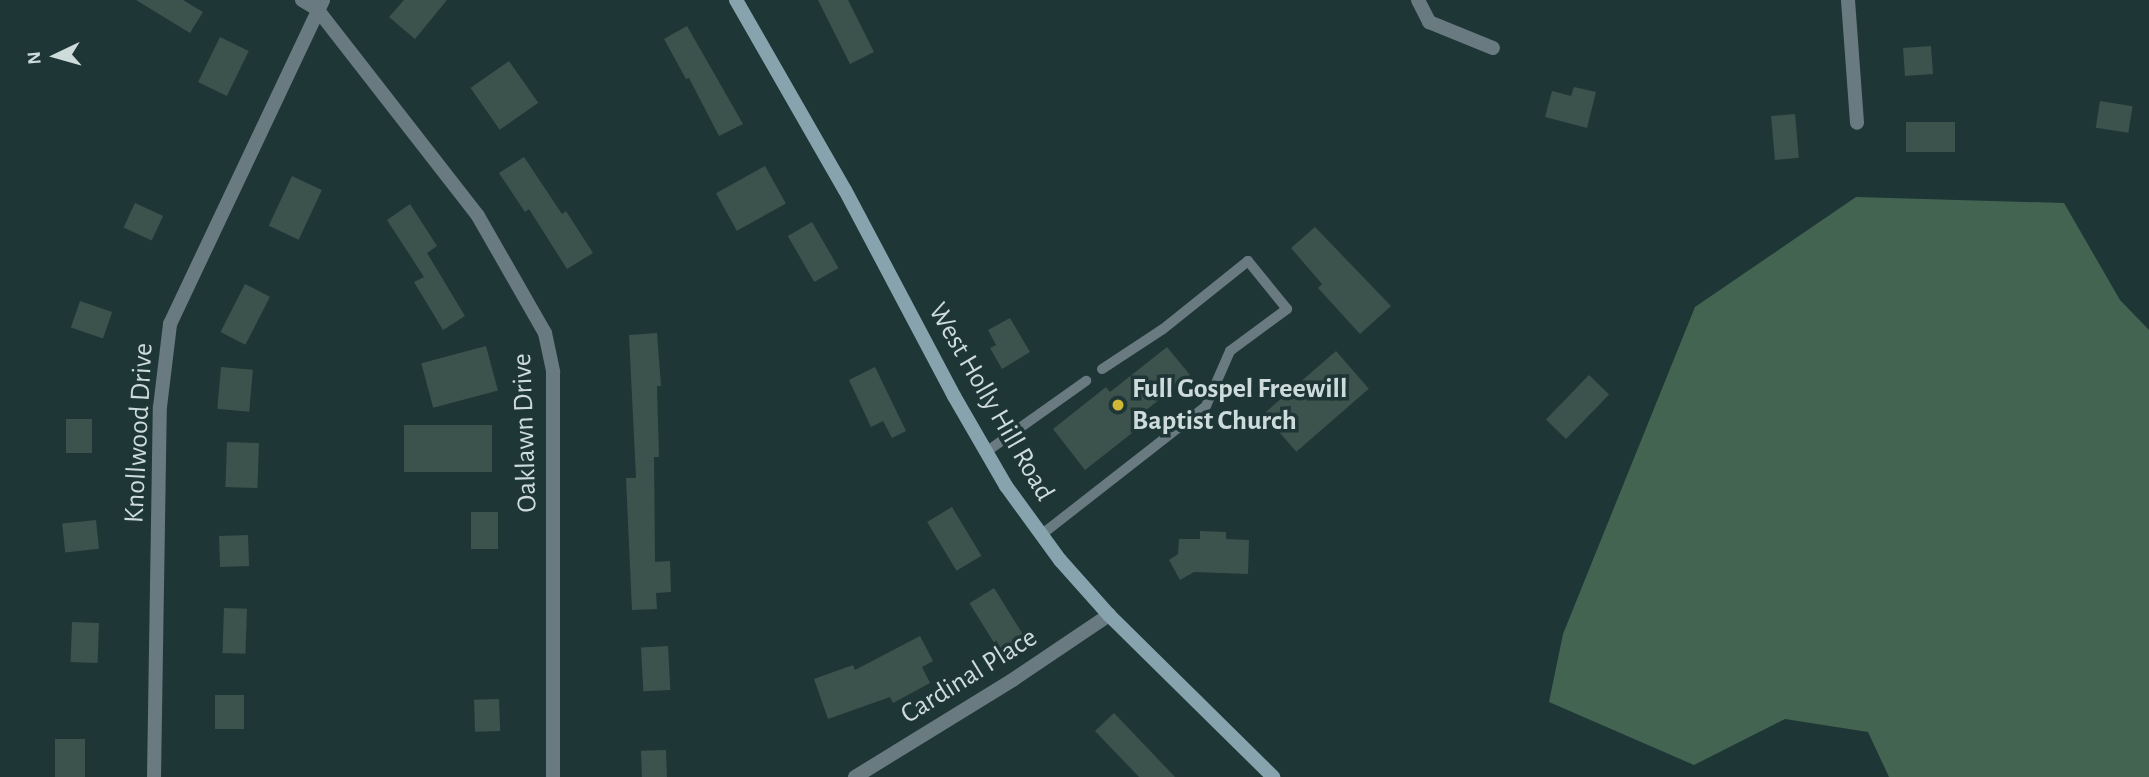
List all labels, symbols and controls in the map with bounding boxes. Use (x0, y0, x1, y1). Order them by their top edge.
north arrow (21, 21, 91, 91)
text: N (25, 50, 45, 65)
street label: West Holly Hill Road (921, 297, 1061, 507)
street label: Knollwood Drive (118, 342, 160, 524)
street label: Oaklawn Drive (505, 353, 545, 513)
place label: Full Gospel Freewill Baptist Church (1132, 372, 1347, 438)
marker: Full Gospel Freewill Baptist Church (1110, 397, 1126, 413)
street label: Cardinal Place (895, 621, 1043, 731)

